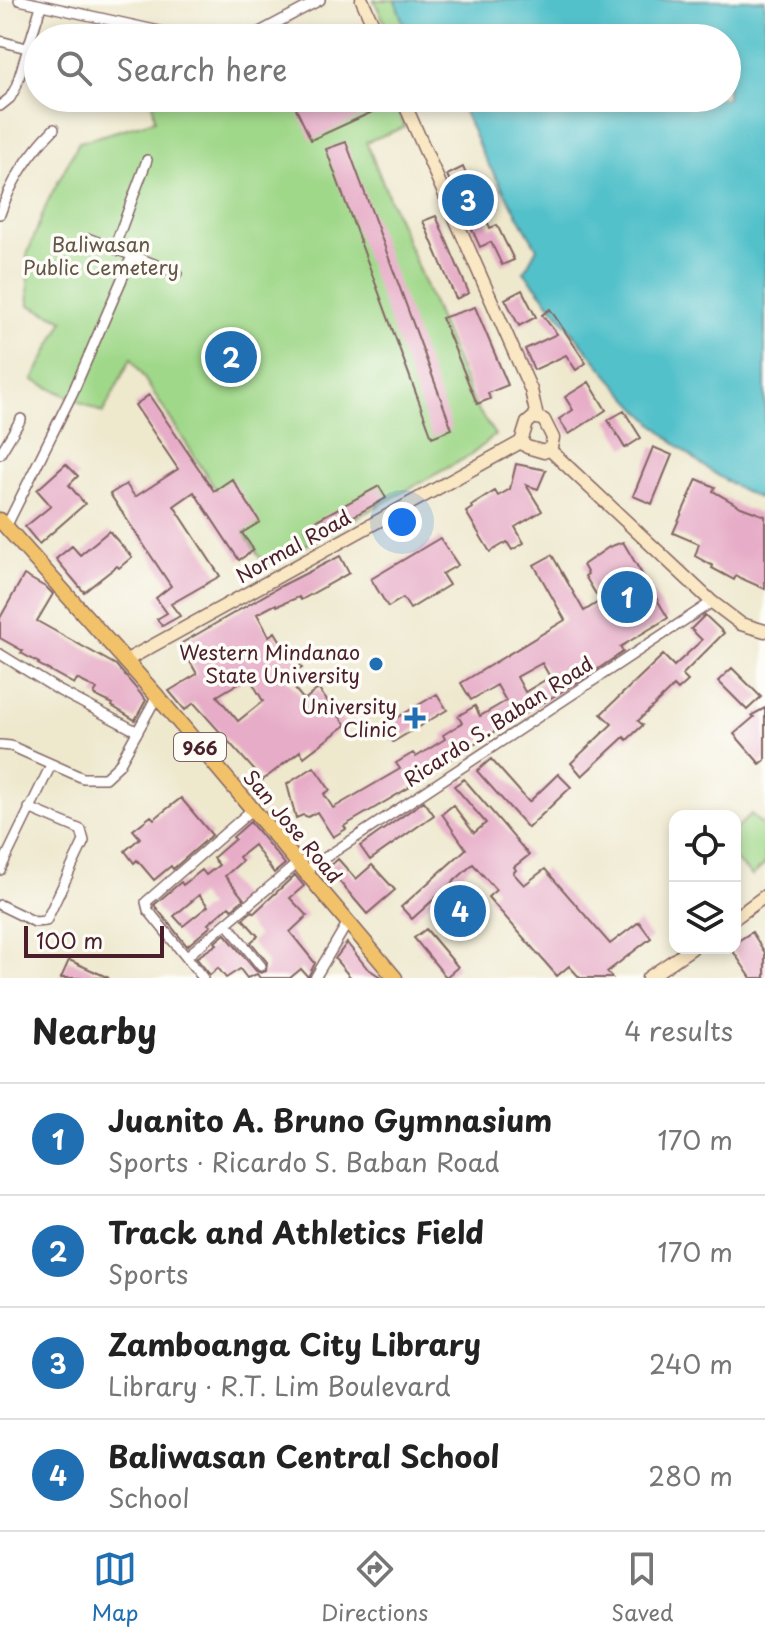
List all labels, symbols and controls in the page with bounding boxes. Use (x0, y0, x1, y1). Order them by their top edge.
search box (24, 24, 741, 112)
icon: search (52, 46, 96, 90)
text: Search here (116, 46, 288, 91)
pin: 3 (442, 170, 494, 230)
park label: Baliwasan Public Cemetery (23, 229, 179, 282)
pin: 2 (205, 327, 257, 387)
street label: Normal Road (230, 502, 356, 590)
your location (382, 502, 422, 542)
pin: 1 (601, 567, 653, 627)
place label: Western Mindanao State University (179, 637, 360, 690)
street label: Ricardo S. Baban Road (398, 648, 598, 794)
marker: Western Mindanao State University (367, 655, 385, 673)
place label: University Clinic (301, 691, 397, 744)
marker: University Clinic (404, 707, 426, 729)
road number: 966 (174, 733, 226, 761)
street label: San Jose Road (236, 763, 350, 889)
map controls (669, 810, 741, 954)
button: locate (669, 810, 741, 882)
pin: 4 (434, 881, 486, 941)
button: layers (669, 882, 741, 954)
scale bar (24, 922, 164, 958)
text: 100 m (36, 923, 103, 956)
text: Nearby (32, 1004, 157, 1056)
text: 4 results (624, 1011, 733, 1050)
text: Juanito A. Bruno Gymnasium (108, 1097, 552, 1142)
text: 1 (52, 1120, 64, 1159)
text: 170 m (658, 1120, 733, 1159)
text: Sports · Ricardo S. Baban Road (108, 1142, 500, 1181)
text: Track and Athletics Field (108, 1209, 484, 1254)
text: 2 (49, 1232, 67, 1271)
text: 170 m (658, 1232, 733, 1271)
text: Sports (108, 1254, 188, 1293)
text: Zamboanga City Library (108, 1321, 481, 1366)
text: 3 (49, 1344, 67, 1383)
text: 240 m (649, 1344, 733, 1383)
text: Library · R.T. Lim Boulevard (108, 1366, 451, 1405)
text: Baliwasan Central School (108, 1433, 499, 1478)
text: 4 (49, 1456, 67, 1495)
text: 280 m (648, 1456, 733, 1495)
text: School (108, 1478, 190, 1517)
tab: Map (91, 1547, 138, 1628)
tab: Directions (321, 1547, 428, 1628)
tab: Saved (611, 1547, 674, 1628)

